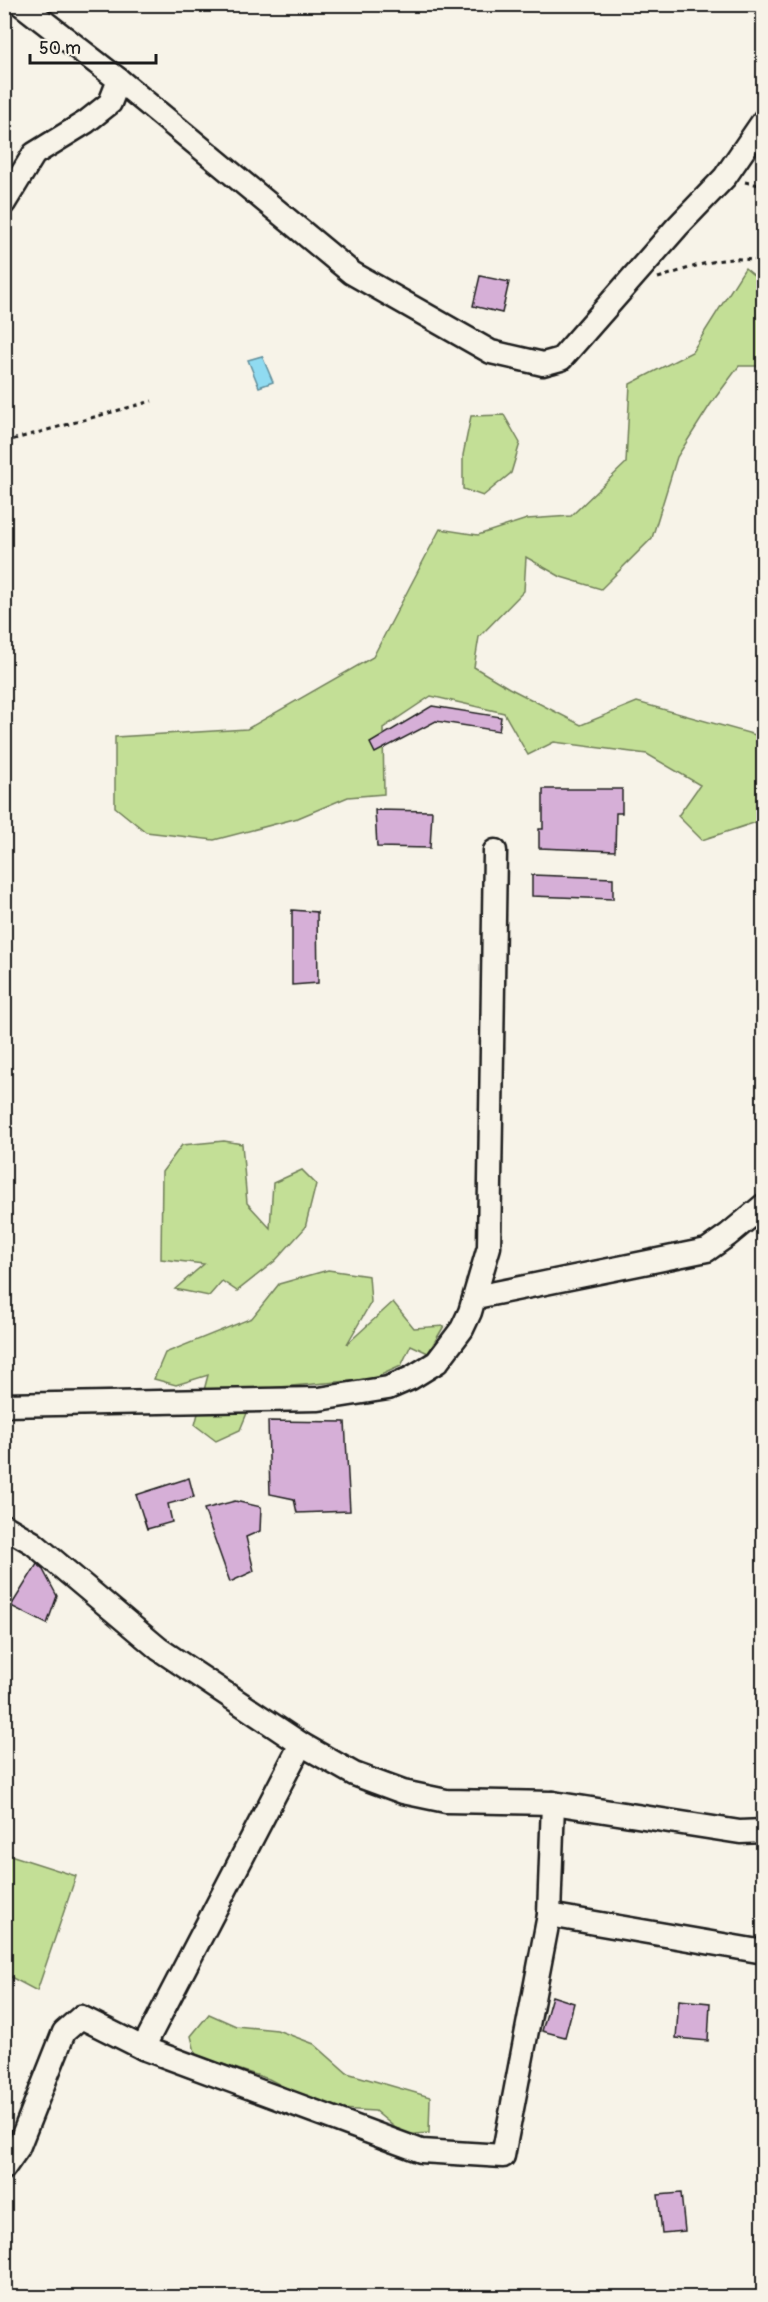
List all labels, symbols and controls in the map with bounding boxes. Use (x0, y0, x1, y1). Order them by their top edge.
scale bar (30, 27, 156, 65)
text: 50 m (39, 37, 81, 60)

